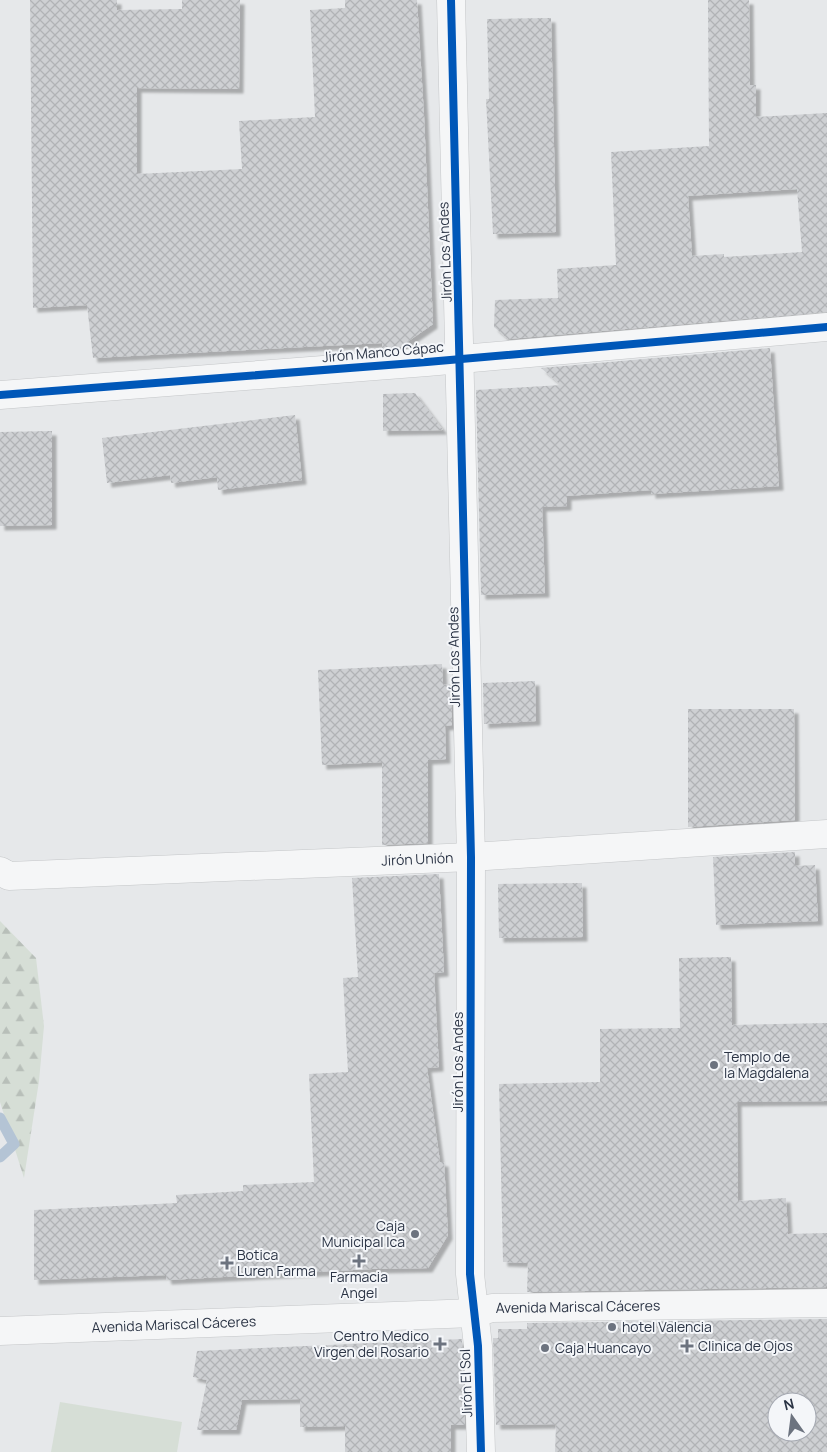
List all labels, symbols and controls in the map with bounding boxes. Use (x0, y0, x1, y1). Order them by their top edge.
street label: Jirón Los Andes (433, 201, 456, 303)
street label: Jirón Manco Cápac (321, 337, 445, 366)
street label: Jirón Los Andes (443, 607, 464, 707)
street label: Jirón Unión (381, 848, 454, 870)
street label: Jirón Los Andes (448, 1012, 467, 1112)
place label: Templo de la Magdalena (724, 1047, 809, 1082)
marker: Templo de la Magdalena (708, 1059, 720, 1071)
place label: Caja Municipal Ica (322, 1216, 405, 1251)
marker: Caja Municipal Ica (409, 1228, 421, 1240)
place label: Botica Luren Farma (237, 1245, 316, 1280)
marker: Farmacia Angel (353, 1255, 365, 1267)
marker: Botica Luren Farma (221, 1257, 233, 1269)
place label: Farmacia Angel (330, 1267, 388, 1302)
street label: Avenida Mariscal Cáceres (496, 1295, 660, 1317)
street label: Avenida Mariscal Cáceres (91, 1311, 256, 1337)
place label: hotel Valencia (622, 1317, 712, 1336)
marker: hotel Valencia (606, 1321, 618, 1333)
place label: Centro Medico Virgen del Rosario (314, 1326, 429, 1361)
place label: Clinica de Ojos (698, 1336, 793, 1355)
marker: Centro Medico Virgen del Rosario (433, 1337, 447, 1351)
place label: Caja Huancayo (555, 1338, 651, 1357)
marker: Clinica de Ojos (680, 1339, 694, 1353)
marker: Caja Huancayo (539, 1342, 551, 1354)
street label: Jirón El Sol (455, 1349, 476, 1417)
north arrow (767, 1392, 817, 1442)
text: N (782, 1393, 796, 1414)

